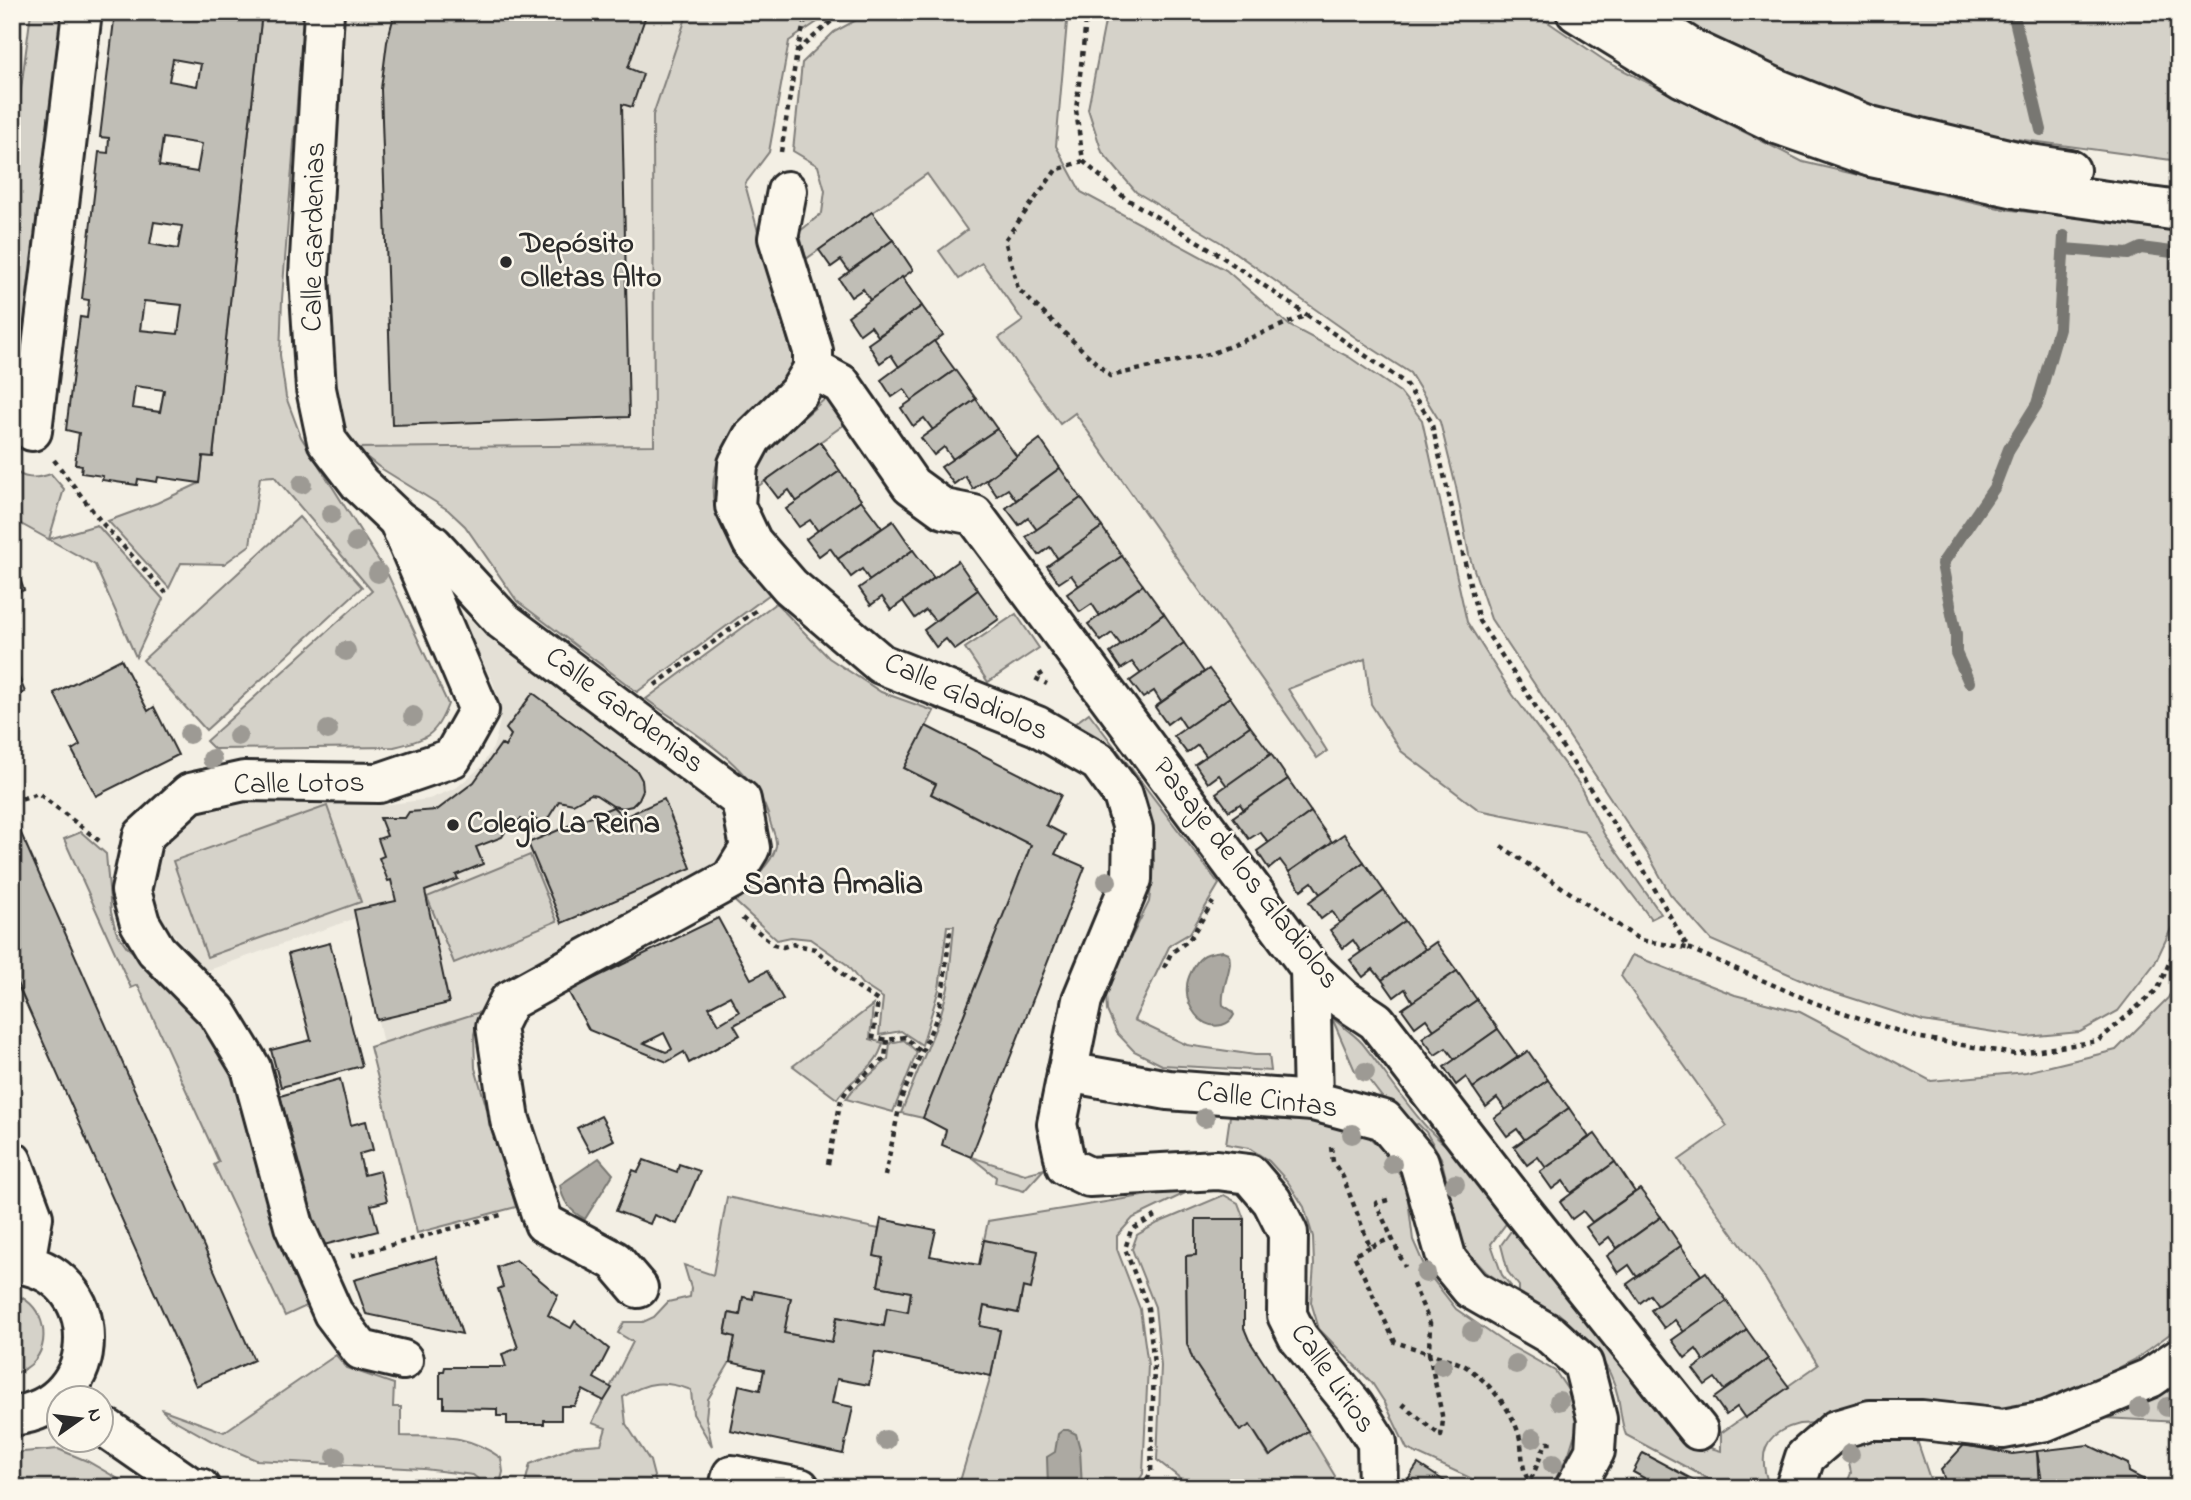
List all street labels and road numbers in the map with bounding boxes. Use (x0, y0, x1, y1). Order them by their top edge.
street label: Calle Gardenias (291, 142, 339, 332)
street label: Calle Gardenias (535, 636, 713, 786)
street label: Calle Gladiolos (876, 642, 1056, 754)
street label: Pasaje de los Gladiolos (1140, 748, 1350, 1000)
street label: Calle Lotos (233, 762, 365, 808)
street label: Calle Cintas (1194, 1071, 1340, 1131)
street label: Calle Lirios (1278, 1315, 1386, 1443)

